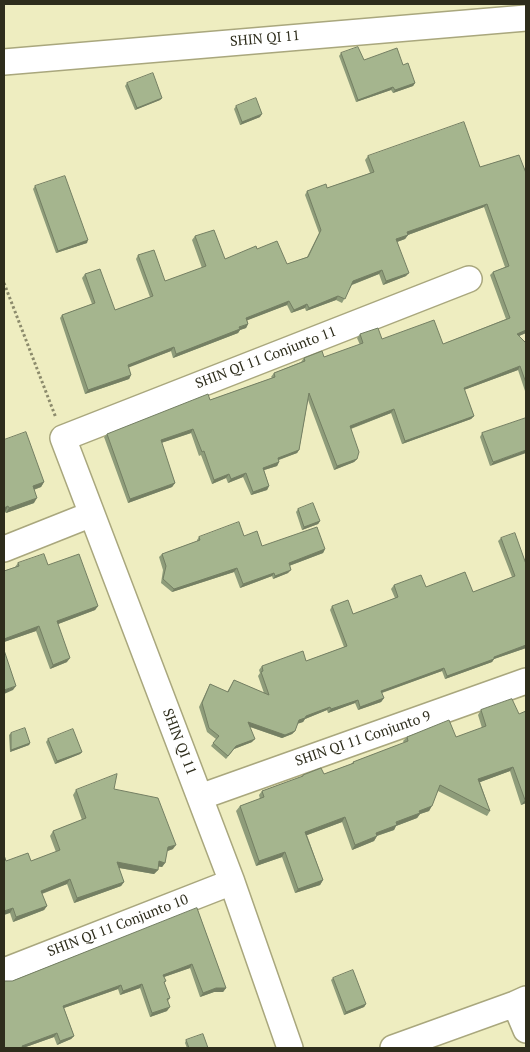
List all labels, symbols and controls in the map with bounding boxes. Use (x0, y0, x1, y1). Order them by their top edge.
street label: SHIN QI 11 (229, 28, 301, 50)
street label: SHIN QI 11 Conjunto 11 (193, 323, 339, 393)
street label: SHIN QI 11 (159, 706, 199, 778)
street label: SHIN QI 11 Conjunto 9 (293, 708, 433, 770)
street label: SHIN QI 11 Conjunto 10 (45, 891, 191, 961)

